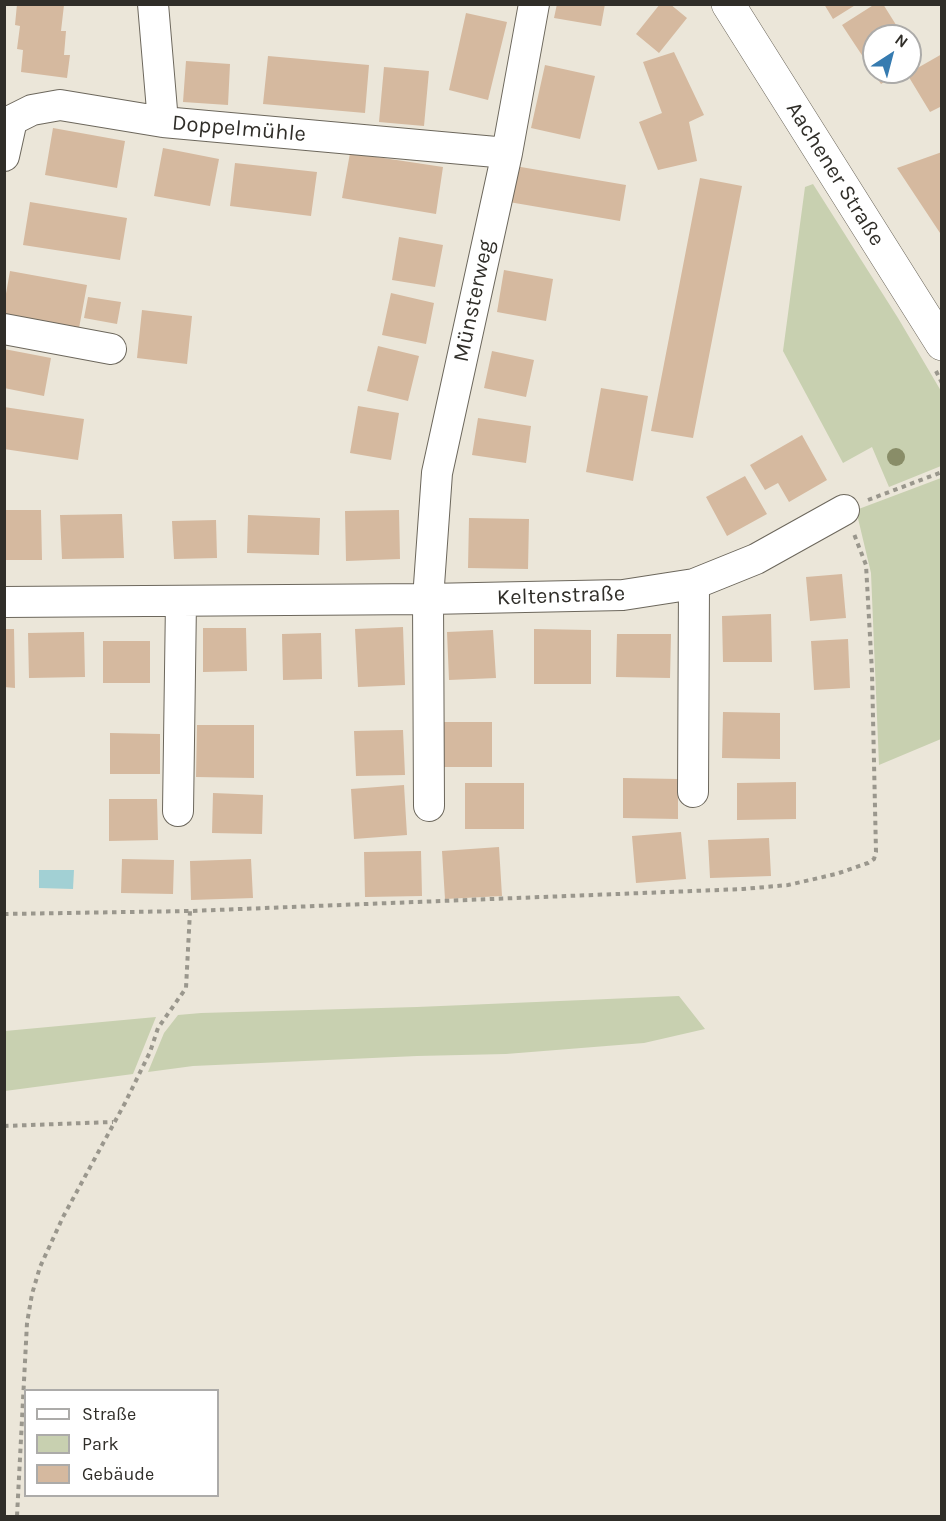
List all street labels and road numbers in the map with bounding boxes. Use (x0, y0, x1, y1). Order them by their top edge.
street label: Aachener Straße (780, 97, 890, 251)
street label: Doppelmühle (171, 110, 307, 148)
street label: Münsterweg (448, 238, 500, 364)
street label: Keltenstraße (496, 581, 626, 611)

